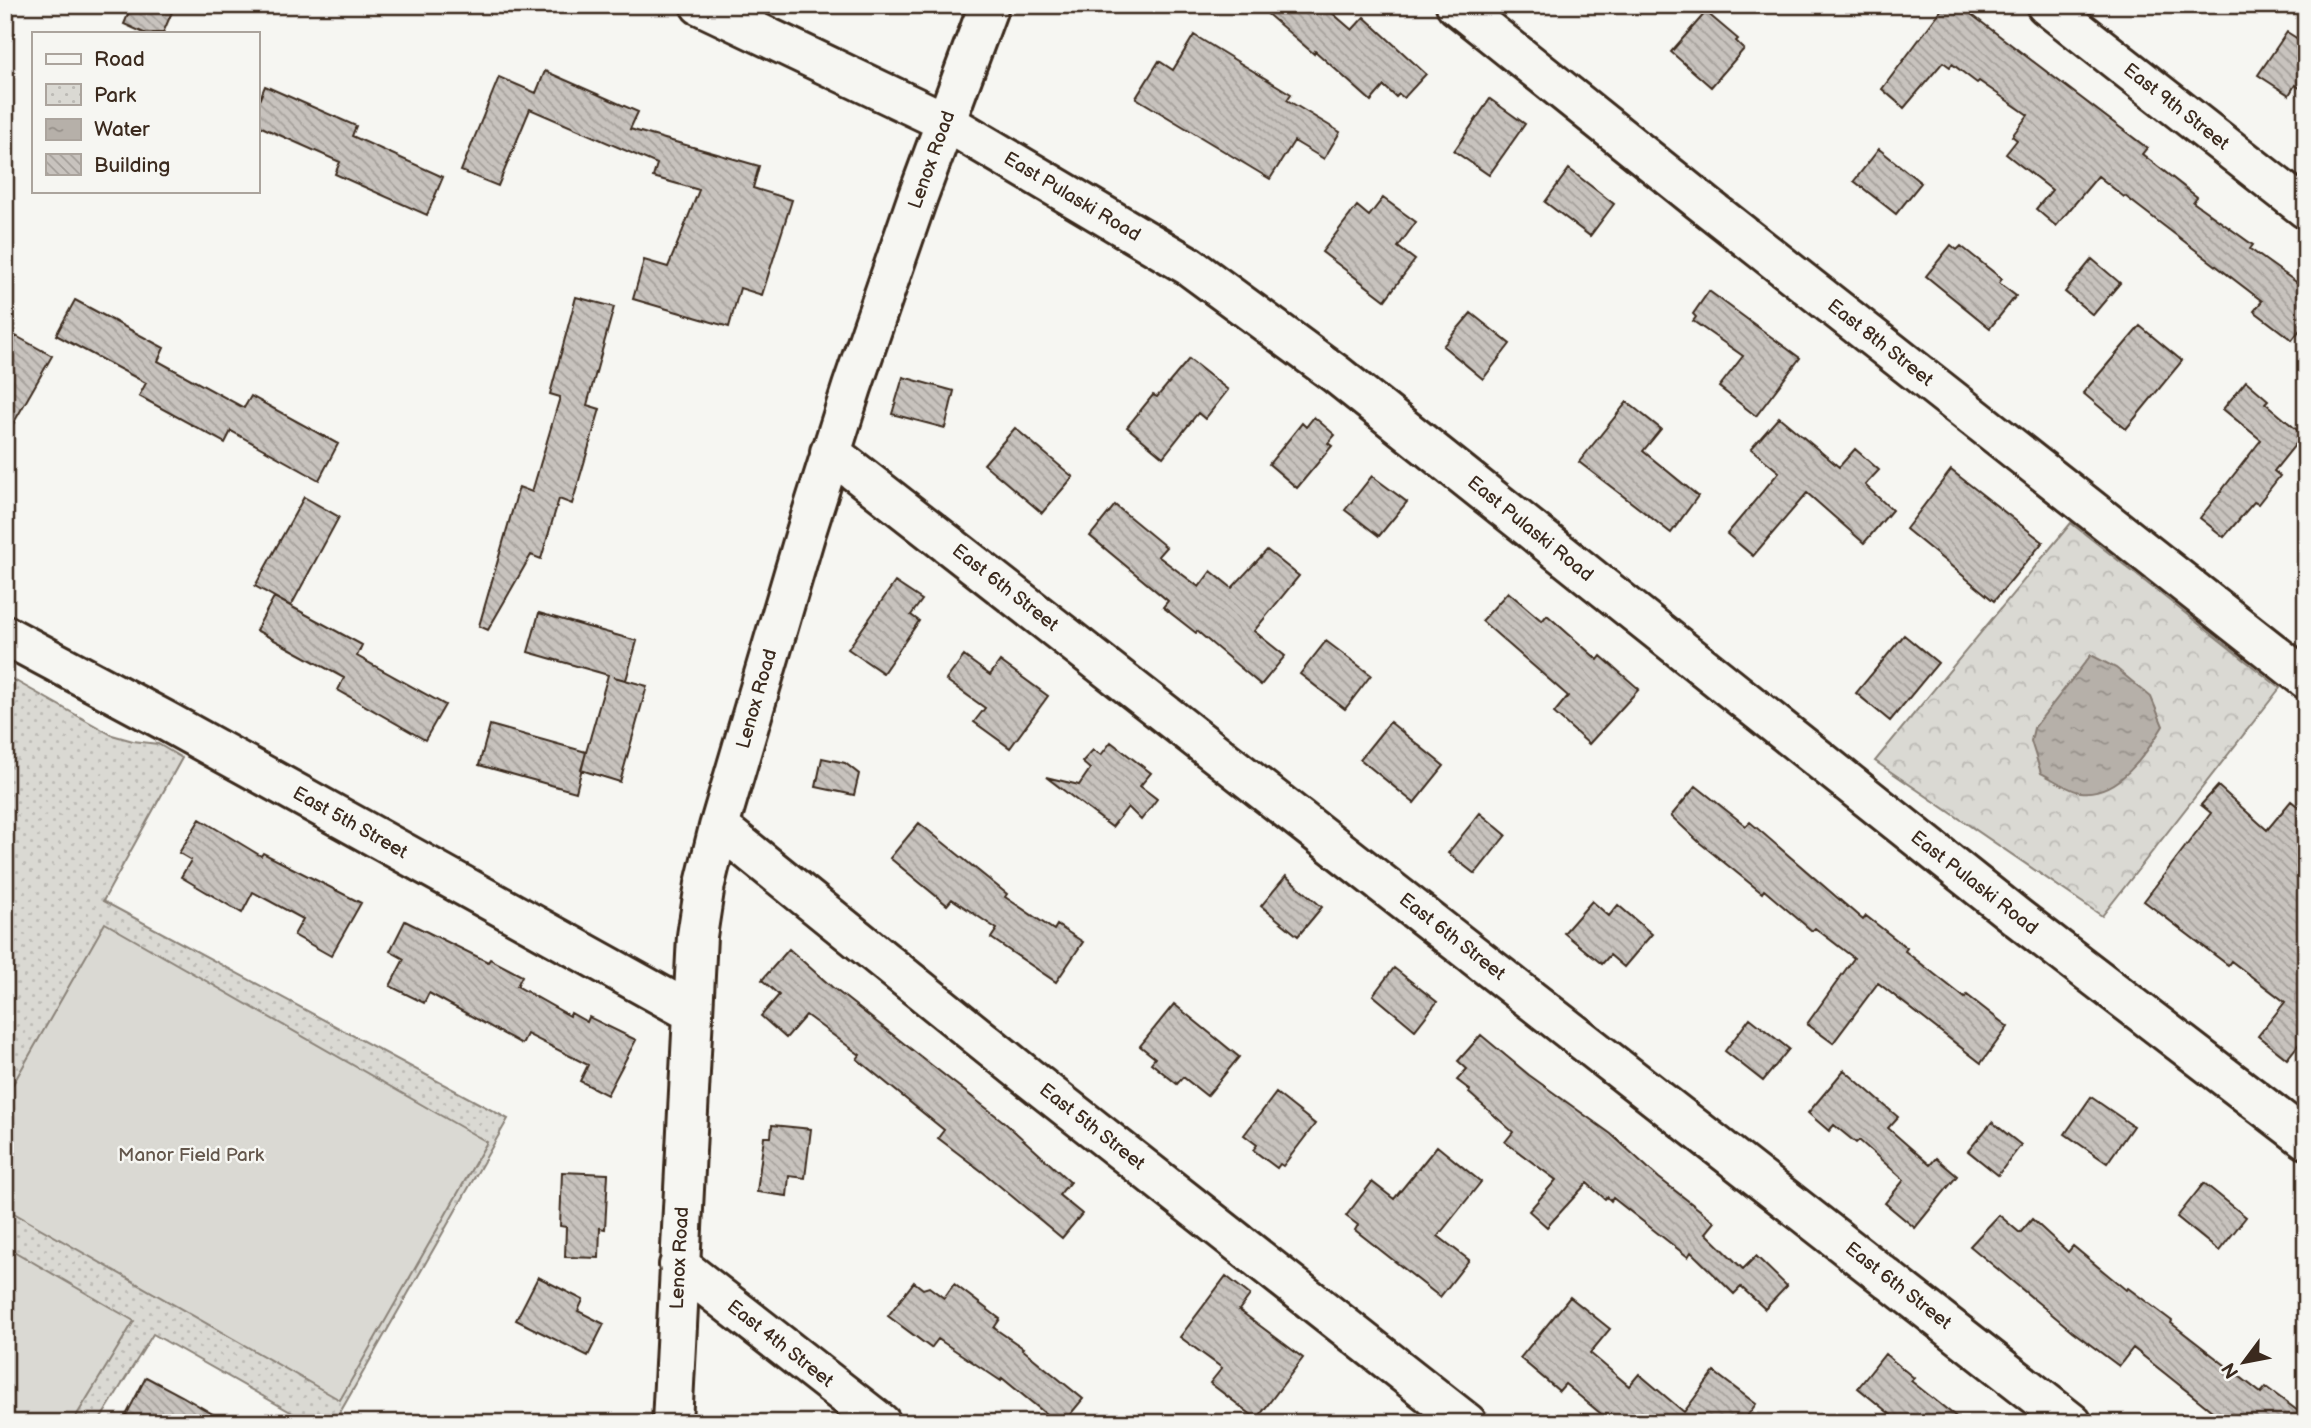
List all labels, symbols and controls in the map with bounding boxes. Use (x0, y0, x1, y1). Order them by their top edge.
legend (32, 32, 259, 192)
text: Road (94, 47, 145, 72)
street label: East 9th Street (2119, 59, 2234, 156)
text: Park (94, 83, 137, 108)
street label: Lenox Road (904, 108, 960, 212)
text: Water (94, 117, 150, 142)
street label: East Pulaski Road (1000, 147, 1144, 247)
text: Building (94, 153, 170, 178)
street label: East 8th Street (1822, 295, 1938, 392)
street label: East Pulaski Road (1462, 471, 1598, 587)
street label: East 6th Street (947, 539, 1063, 637)
street label: Lenox Road (732, 647, 782, 751)
street label: East 5th Street (289, 782, 412, 864)
street label: East Pulaski Road (1906, 826, 2042, 940)
street label: East 6th Street (1394, 888, 1510, 986)
street label: East 5th Street (1035, 1079, 1150, 1176)
park label: Manor Field Park (118, 1144, 265, 1167)
street label: Lenox Road (666, 1206, 694, 1310)
street label: East 6th Street (1840, 1237, 1956, 1335)
street label: East 4th Street (722, 1295, 838, 1393)
north arrow (2210, 1326, 2280, 1396)
text: N (2217, 1358, 2244, 1382)

